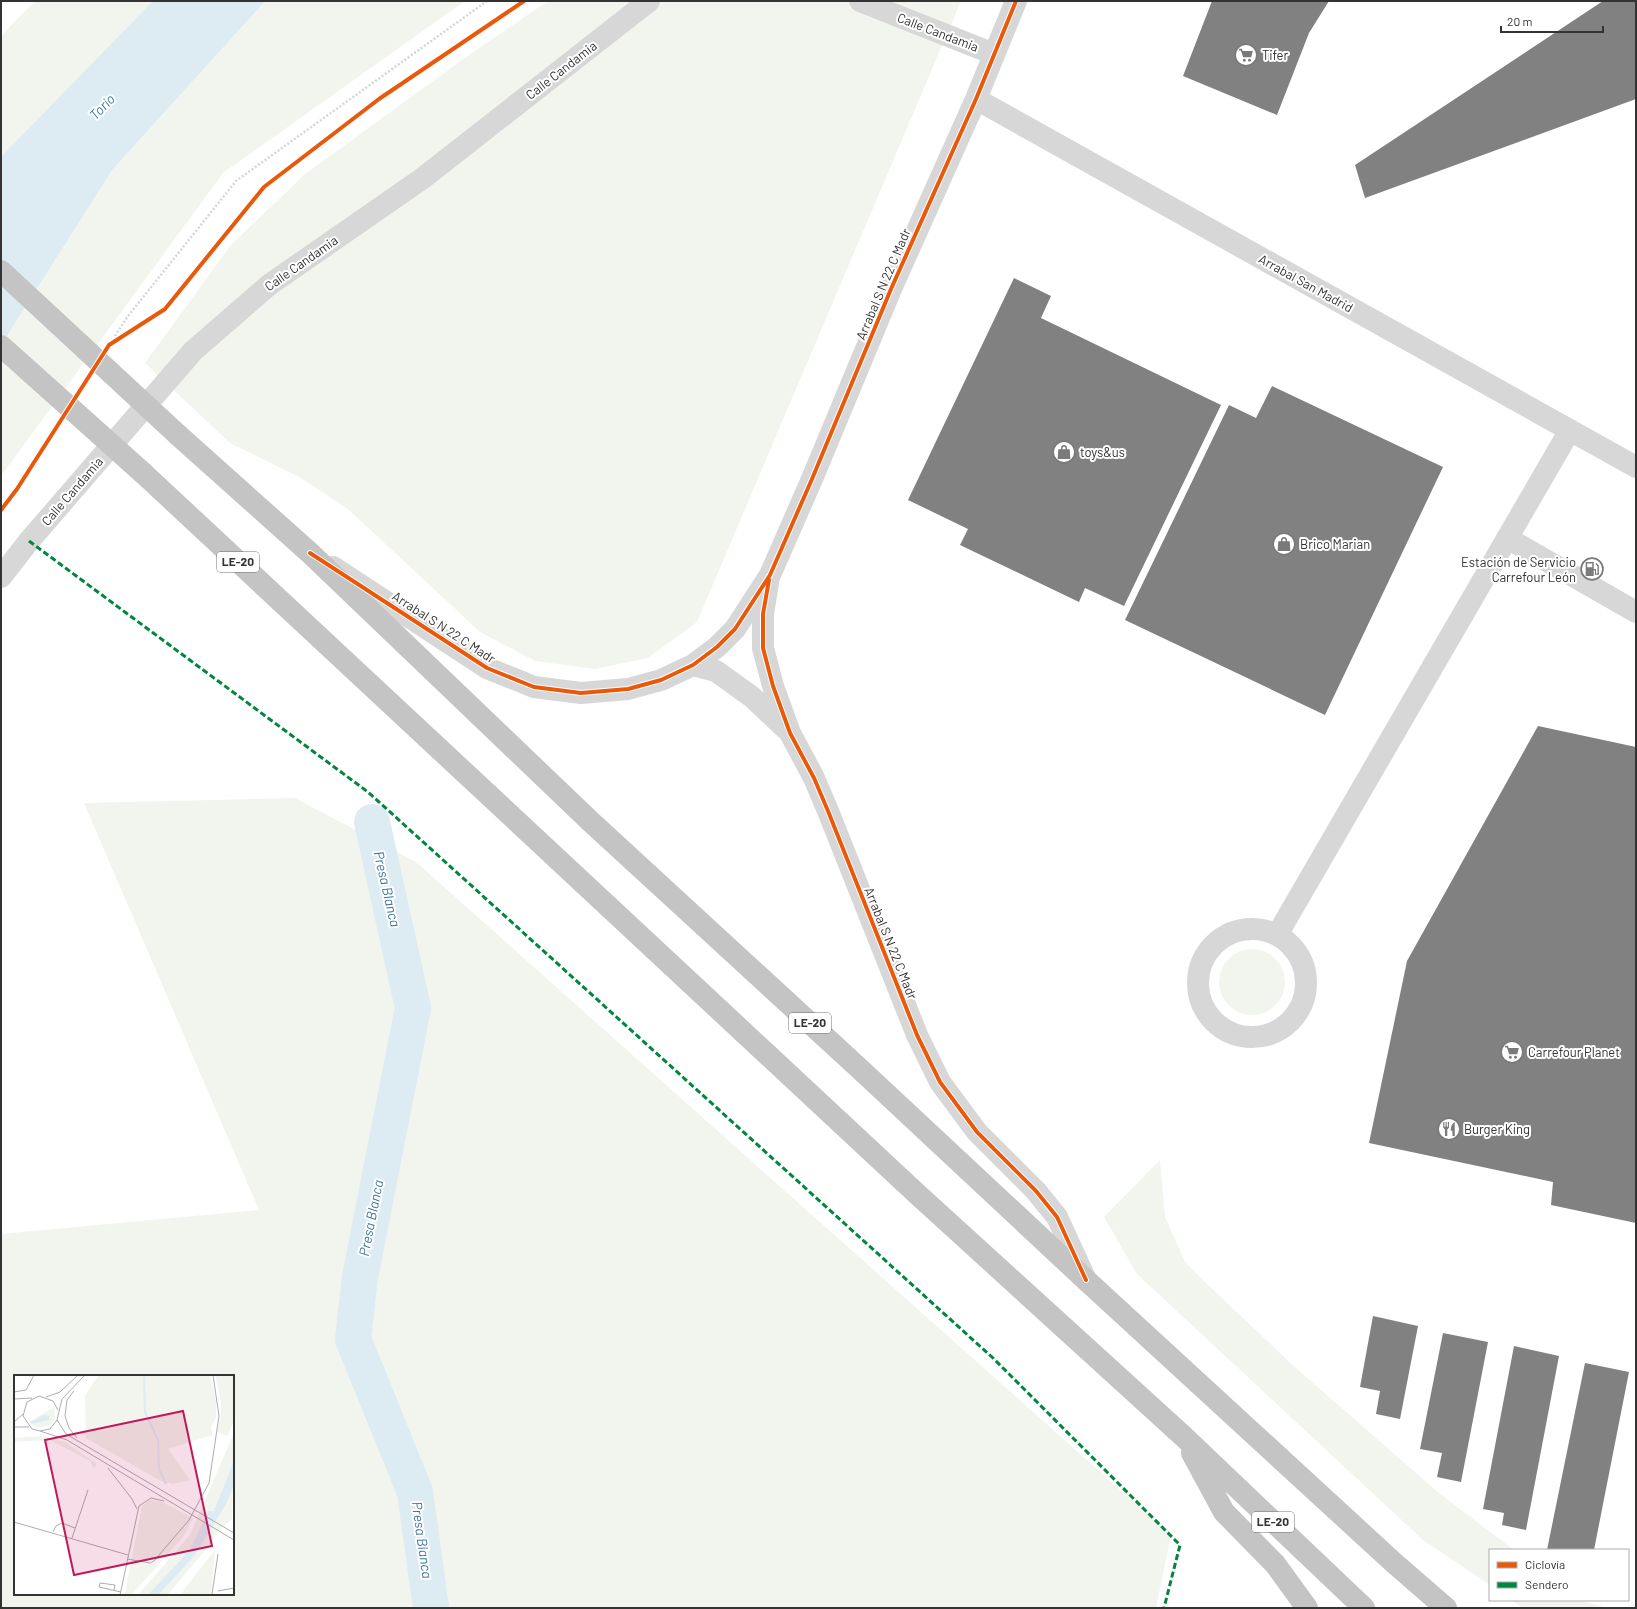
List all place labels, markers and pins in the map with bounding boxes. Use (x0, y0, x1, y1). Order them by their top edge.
supermarket icon: Tifer (1233, 42, 1259, 68)
place label: Tifer (1262, 47, 1288, 63)
shop icon: toys&us (1051, 439, 1077, 465)
place label: toys&us (1080, 444, 1125, 460)
shop icon: Brico Marian (1271, 531, 1297, 557)
place label: Brico Marian (1300, 536, 1370, 552)
place label: Estación de Servicio Carrefour León (1461, 554, 1576, 585)
fuel station icon: Estación de Servicio Carrefour León (1579, 556, 1605, 582)
supermarket icon: Carrefour Planet (1499, 1039, 1525, 1065)
place label: Carrefour Planet (1528, 1044, 1620, 1060)
restaurant icon: Burger King (1436, 1116, 1462, 1142)
place label: Burger King (1464, 1121, 1530, 1137)

